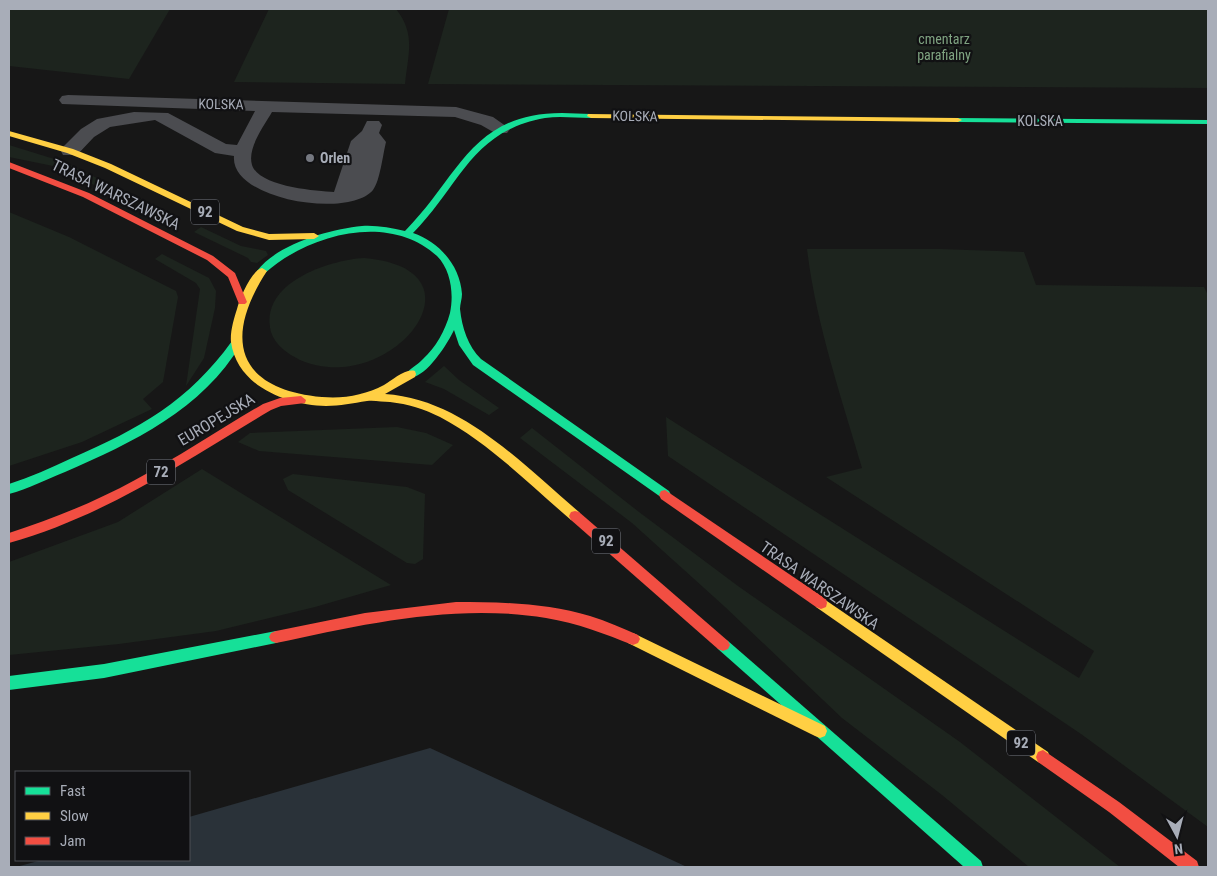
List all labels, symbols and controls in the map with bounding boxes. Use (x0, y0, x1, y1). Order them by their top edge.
park label: cmentarz parafialny (917, 31, 971, 63)
street label: KOLSKA (198, 96, 244, 112)
street label: KOLSKA (612, 108, 658, 124)
street label: KOLSKA (1017, 113, 1063, 129)
place label: Orlen (320, 150, 350, 166)
marker: Orlen (304, 152, 316, 164)
street label: TRASA WARSZAWSKA (48, 155, 183, 234)
road number: 92 (191, 200, 219, 224)
street label: EUROPEJSKA (175, 389, 258, 450)
road number: 72 (147, 460, 175, 484)
road number: 92 (592, 528, 620, 554)
street label: TRASA WARSZAWSKA (757, 537, 883, 634)
road number: 92 (1007, 730, 1035, 756)
legend (15, 771, 190, 861)
text: Fast (60, 782, 85, 800)
text: Slow (60, 807, 89, 825)
north arrow (1152, 811, 1202, 861)
text: Jam (60, 832, 86, 850)
text: N (1173, 840, 1184, 857)

